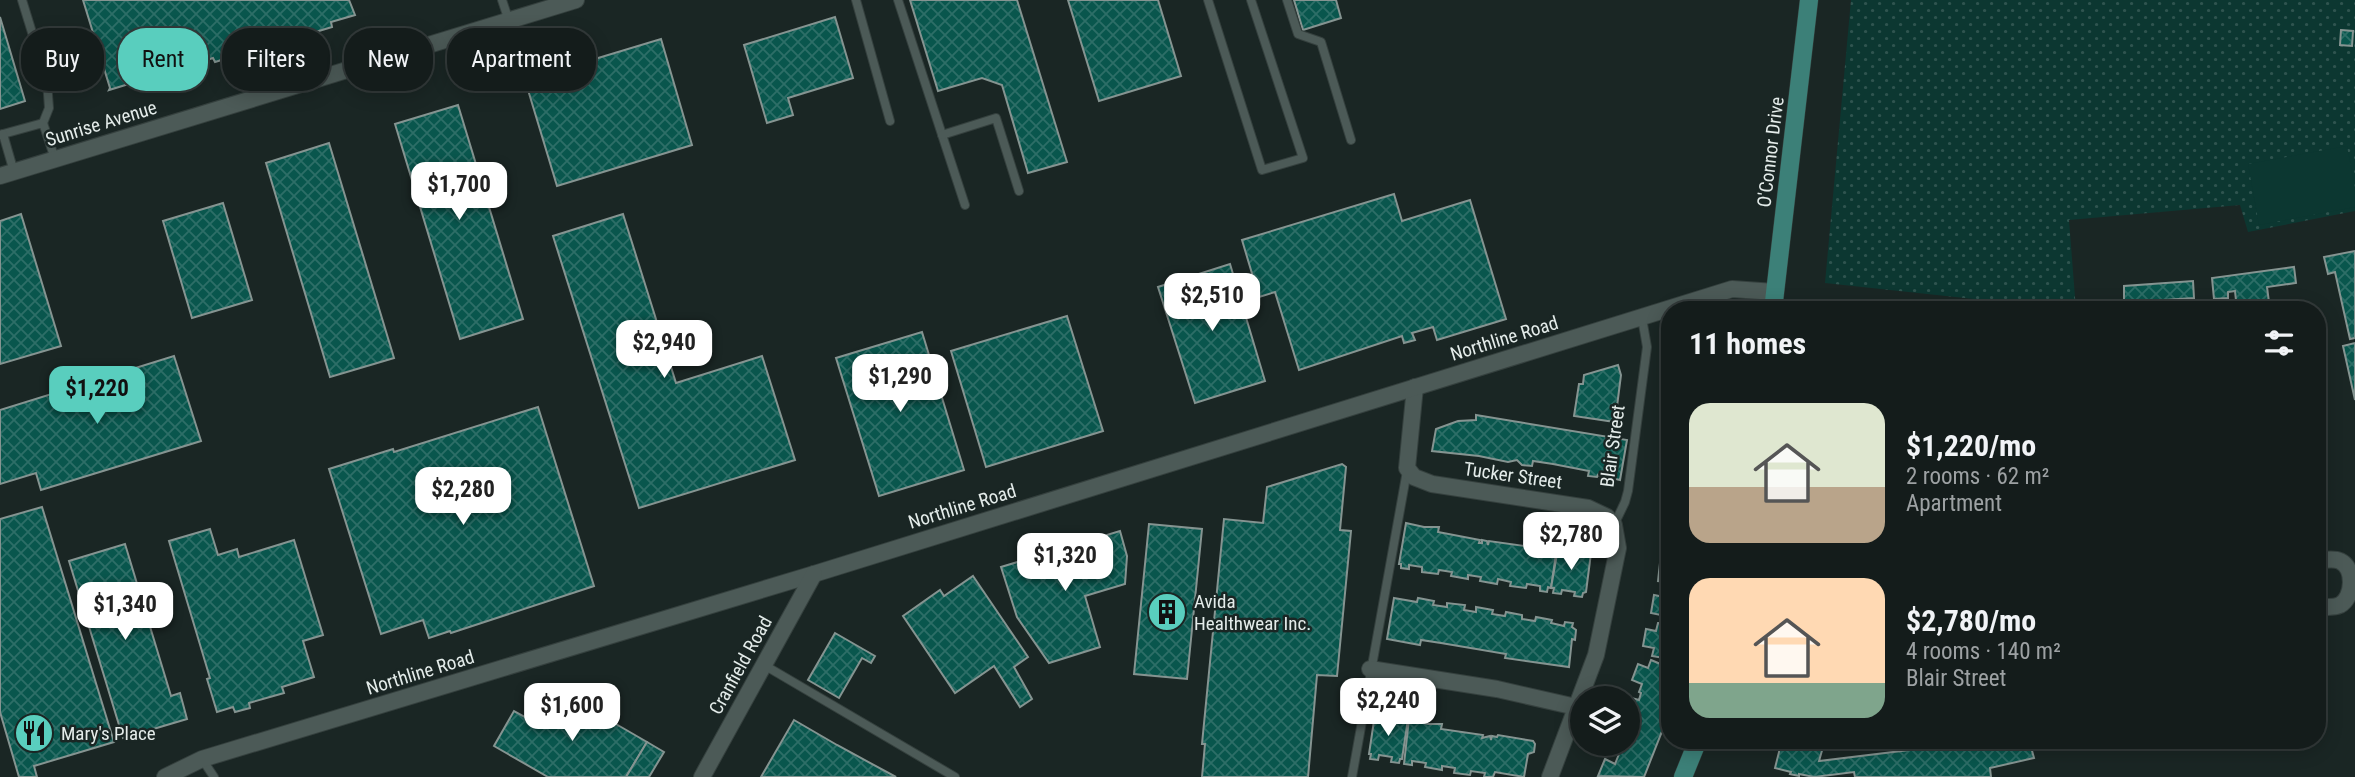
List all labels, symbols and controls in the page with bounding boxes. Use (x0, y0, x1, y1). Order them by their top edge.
chip: Buy (21, 28, 104, 91)
chip: Rent (118, 28, 208, 91)
chip: Filters (222, 28, 330, 91)
chip: New (344, 28, 433, 91)
chip: Apartment (447, 28, 596, 91)
street label: O'Connor Drive (1752, 95, 1789, 209)
street label: Sunrise Avenue (43, 96, 160, 151)
pin: $1,700 (402, 162, 516, 222)
text: $1,700 (427, 171, 491, 198)
pin: $2,510 (1155, 274, 1269, 333)
text: $2,510 (1180, 282, 1244, 309)
street label: Northline Road (1447, 311, 1561, 366)
pin: $2,940 (607, 320, 721, 380)
icon: filters (2260, 324, 2298, 362)
text: 11 homes (1689, 326, 1806, 361)
text: $2,940 (632, 329, 696, 356)
pin: $1,290 (843, 354, 957, 414)
text: $1,290 (868, 363, 932, 390)
pin: $1,220 (40, 366, 154, 426)
text: $1,220 (65, 375, 129, 402)
street label: Blair Street (1595, 403, 1630, 489)
text: $1,220/mo (1906, 428, 2036, 463)
icon: home (1745, 431, 1829, 515)
street label: Tucker Street (1462, 457, 1564, 494)
text: 2 rooms · 62 m² (1906, 463, 2049, 490)
pin: $2,280 (406, 468, 520, 527)
text: $2,280 (431, 476, 495, 503)
street label: Northline Road (905, 479, 1019, 534)
text: Apartment (1906, 490, 2002, 517)
pin: $2,780 (1514, 512, 1628, 572)
text: $2,780 (1539, 521, 1603, 548)
pin: $1,320 (1008, 534, 1122, 593)
text: $1,320 (1033, 542, 1097, 569)
pin: $1,340 (68, 582, 182, 642)
place label: Avida Healthwear Inc. (1194, 590, 1311, 635)
text: $1,340 (93, 591, 157, 618)
building icon: Avida Healthwear Inc. (1146, 591, 1188, 633)
text: $2,780/mo (1906, 603, 2036, 638)
icon: home (1745, 606, 1829, 690)
street label: Cranfield Road (704, 612, 777, 718)
text: 4 rooms · 140 m² (1906, 638, 2061, 665)
street label: Northline Road (363, 645, 477, 700)
text: Blair Street (1906, 665, 2006, 692)
pin: $2,240 (1331, 678, 1445, 738)
pin: $1,600 (515, 684, 629, 743)
map controls (1570, 686, 1640, 756)
button: layers (1570, 686, 1640, 756)
text: $2,240 (1356, 687, 1420, 714)
text: $1,600 (540, 692, 604, 719)
restaurant icon: Mary's Place (13, 712, 55, 754)
place label: Mary's Place (61, 722, 156, 745)

